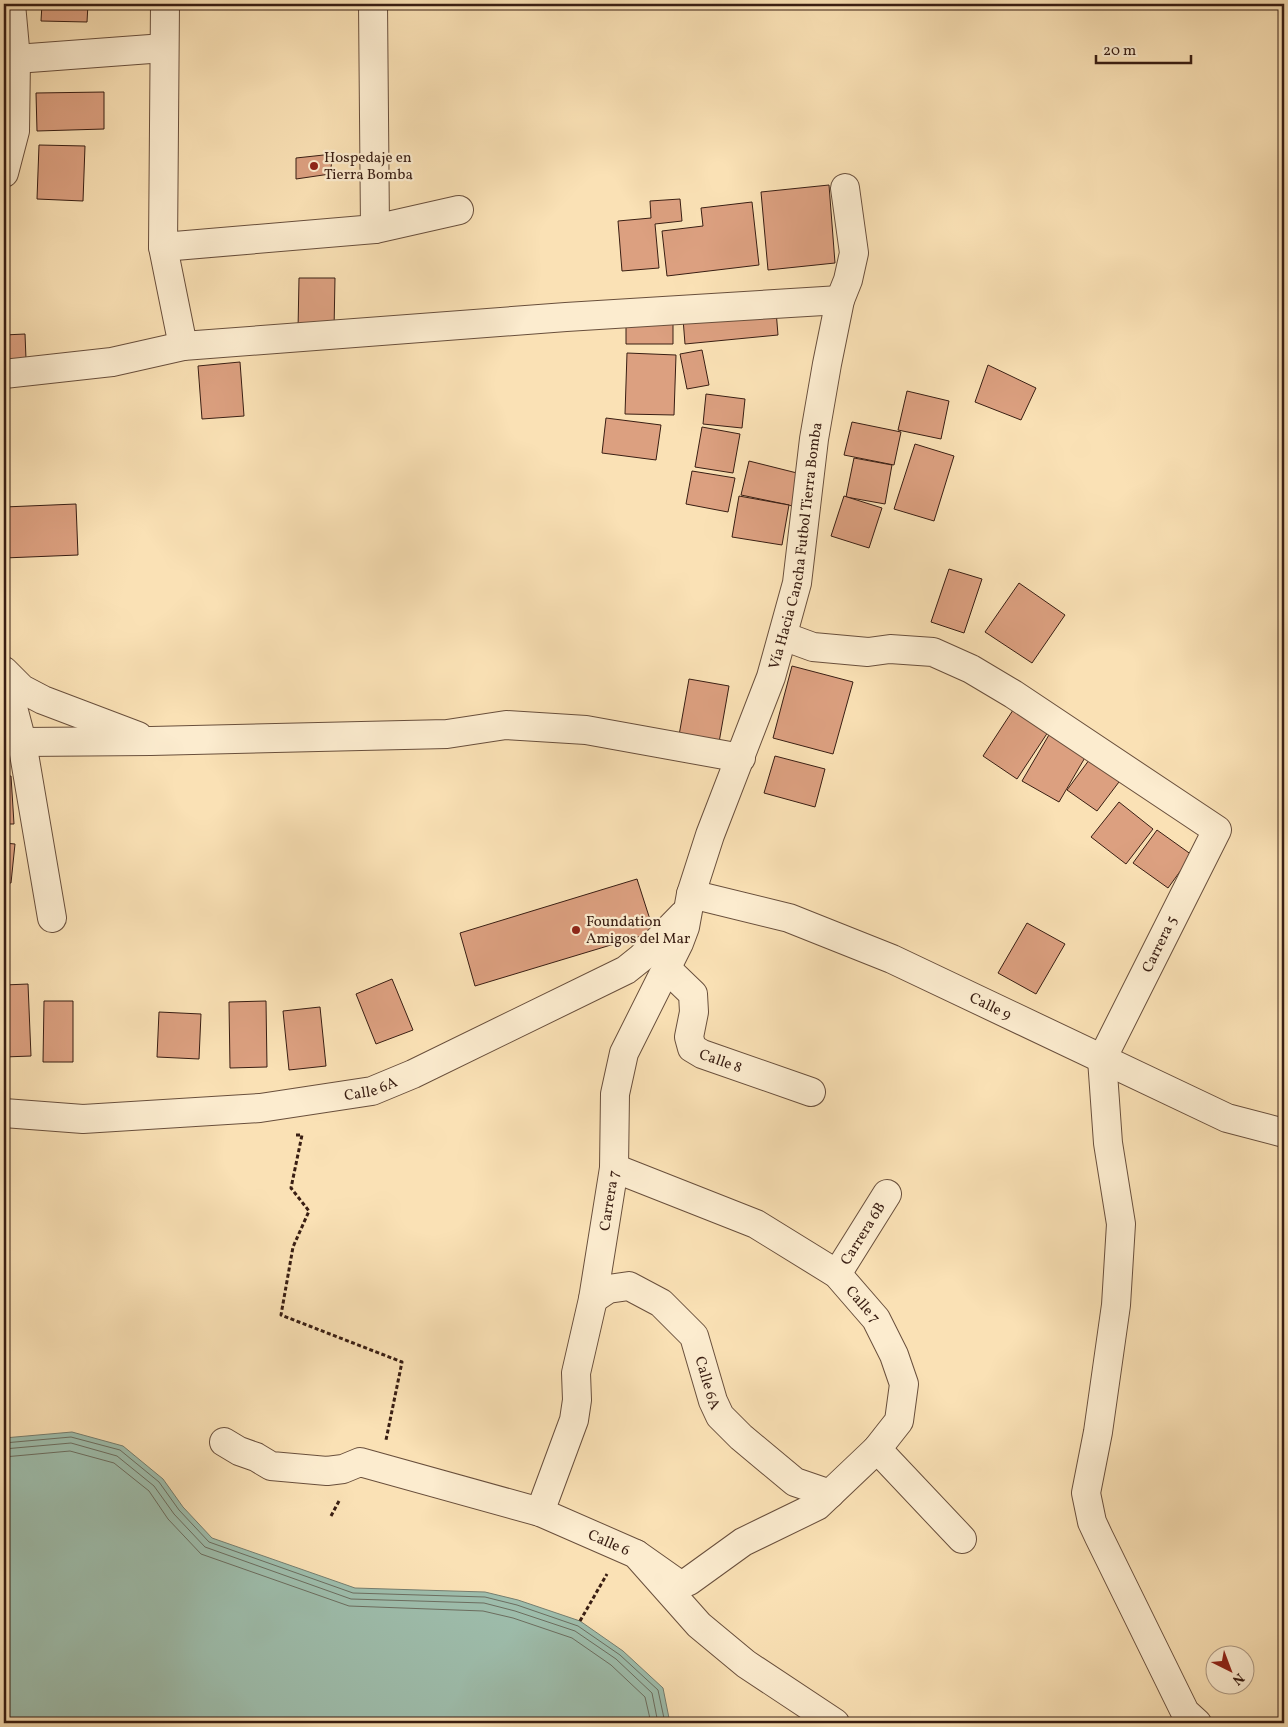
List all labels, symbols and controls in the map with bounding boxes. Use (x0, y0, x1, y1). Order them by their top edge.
scale bar (1096, 32, 1190, 64)
text: 20 m (1103, 41, 1136, 62)
place label: Hospedaje en Tierra Bomba (324, 148, 413, 186)
marker: Hospedaje en Tierra Bomba (308, 160, 320, 172)
street label: Vía Hacia Cancha Futbol Tierra Bomba (765, 421, 829, 672)
place label: Foundation Amigos del Mar (586, 912, 690, 950)
street label: Carrera 5 (1138, 913, 1183, 977)
marker: Foundation Amigos del Mar (570, 924, 582, 936)
street label: Calle 9 (966, 988, 1015, 1026)
street label: Calle 8 (696, 1045, 745, 1079)
street label: Calle 6A (343, 1072, 401, 1107)
street label: Carrera 7 (595, 1169, 625, 1233)
street label: Carrera 6B (836, 1199, 891, 1270)
street label: Calle 7 (840, 1282, 884, 1329)
street label: Calle 6A (689, 1354, 725, 1414)
street label: Calle 6 (584, 1525, 633, 1562)
north arrow (1206, 1644, 1256, 1694)
text: N (1228, 1668, 1248, 1689)

